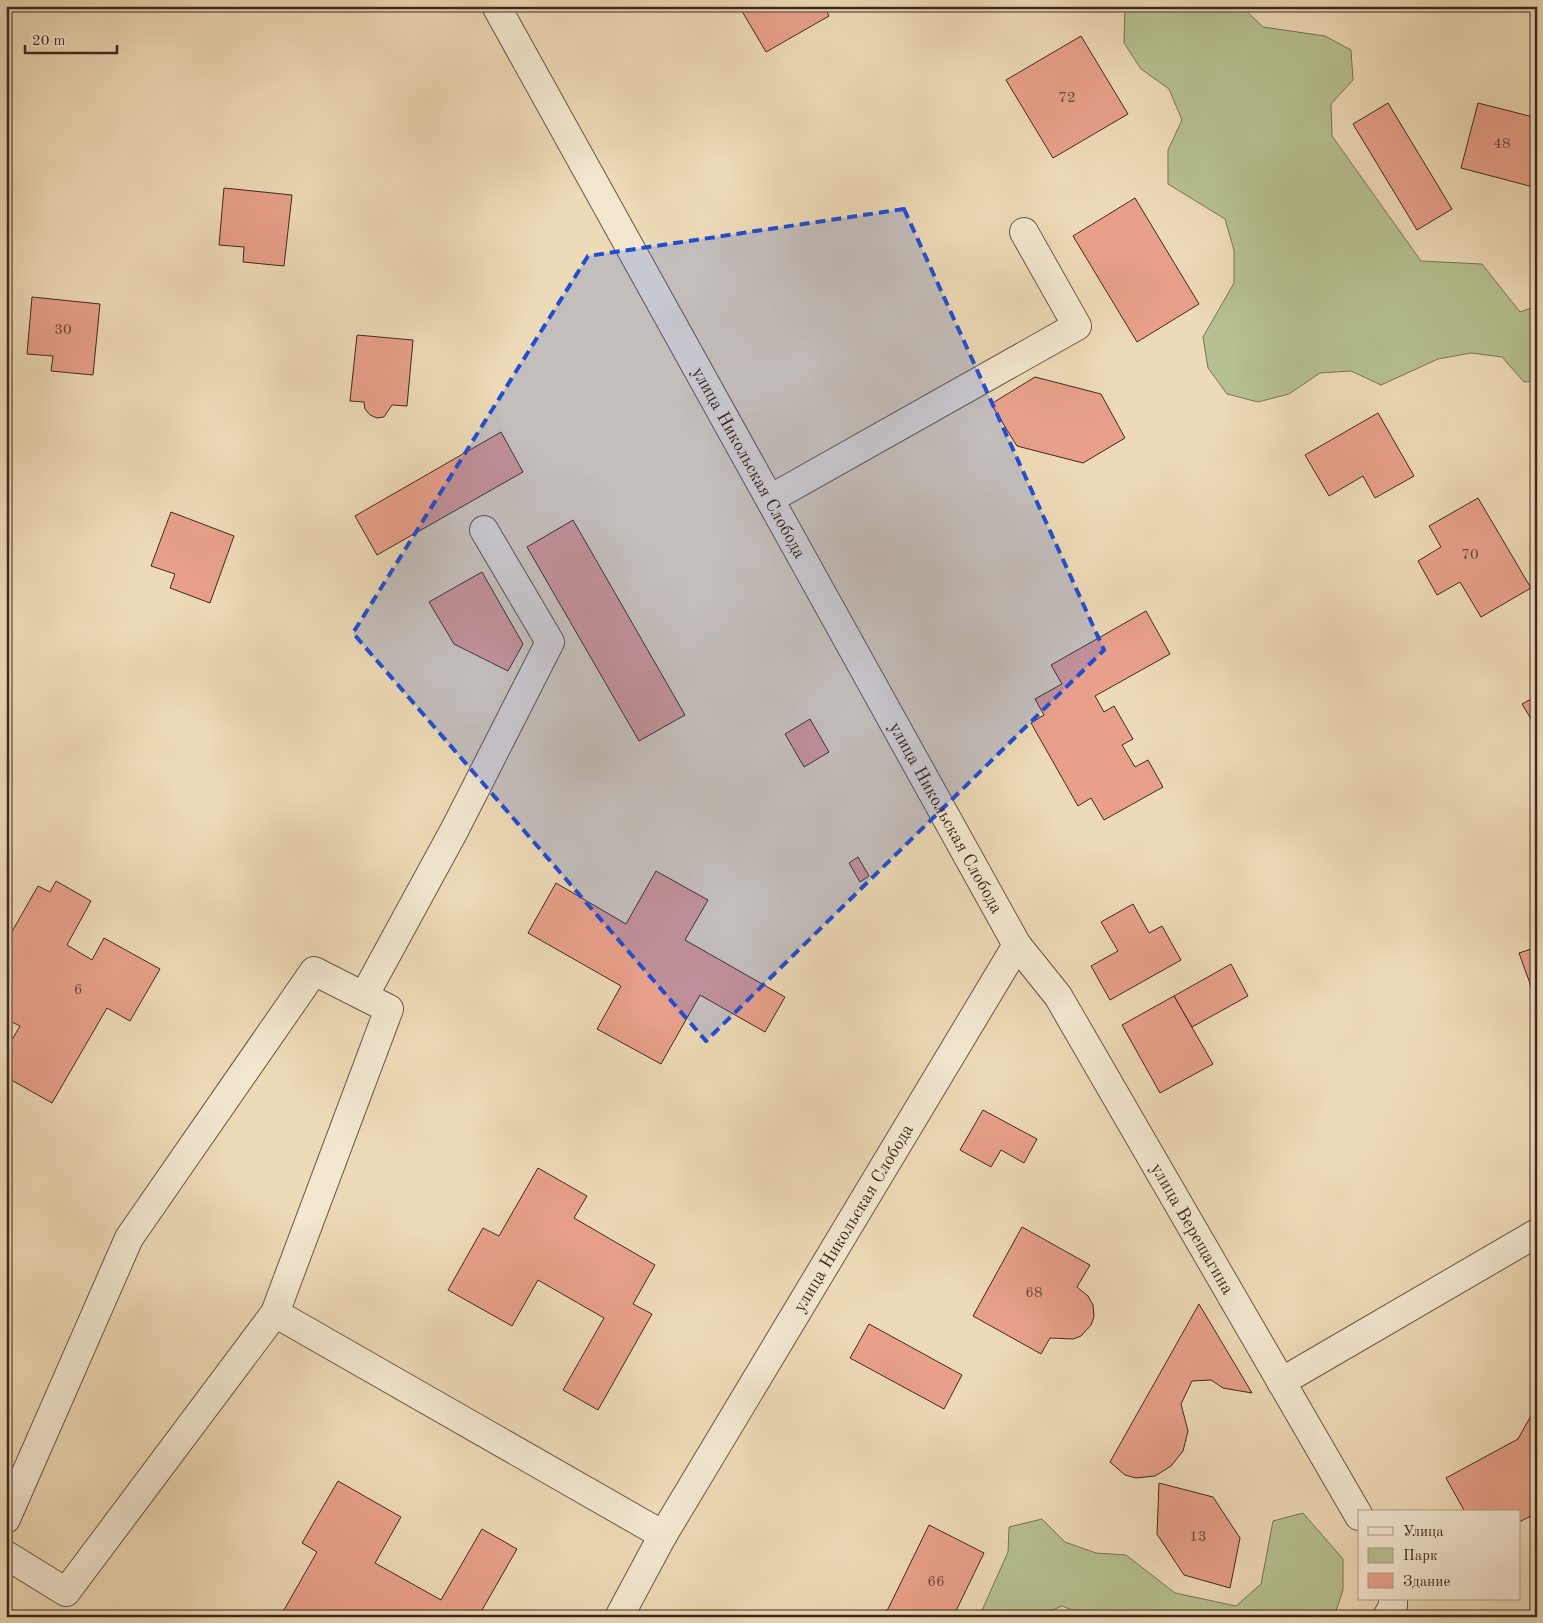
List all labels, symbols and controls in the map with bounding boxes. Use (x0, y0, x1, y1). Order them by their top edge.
scale bar (25, 22, 118, 54)
text: 20 m (32, 34, 66, 49)
house number: 72 (1058, 91, 1076, 106)
house number: 48 (1493, 137, 1511, 152)
house number: 30 (54, 323, 72, 338)
street label: улица Никольская Слобода (688, 364, 809, 562)
house number: 70 (1461, 548, 1479, 563)
street label: улица Никольская Слобода (885, 719, 1006, 917)
house number: 6 (74, 983, 82, 998)
street label: улица Никольская Слобода (791, 1121, 917, 1316)
street label: улица Верещагина (1147, 1160, 1237, 1298)
house number: 68 (1025, 1286, 1043, 1301)
legend (1358, 1510, 1520, 1600)
text: Улица (1403, 1525, 1444, 1540)
house number: 13 (1189, 1530, 1207, 1545)
text: Парк (1403, 1549, 1438, 1564)
house number: 66 (927, 1575, 945, 1590)
text: Здание (1403, 1575, 1450, 1590)

